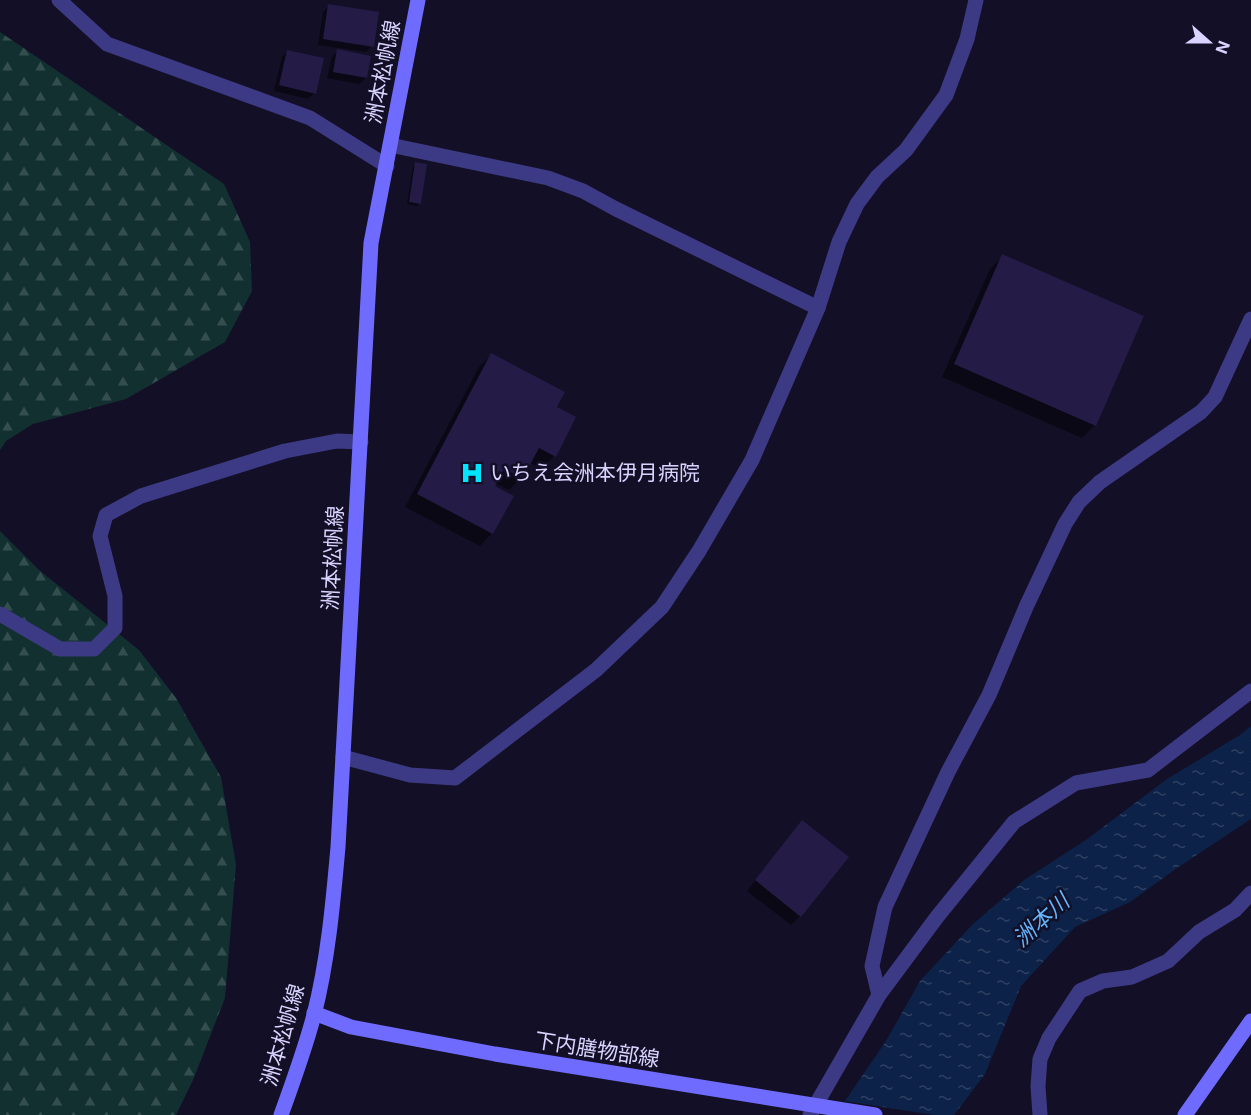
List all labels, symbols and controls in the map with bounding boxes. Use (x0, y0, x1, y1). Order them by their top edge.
north arrow (1179, 12, 1239, 72)
street label: 洲本松帆線 (360, 18, 405, 126)
text: N (1211, 38, 1235, 57)
hospital icon: いちえ会洲本伊月病院 (459, 460, 485, 486)
place label: いちえ会洲本伊月病院 (490, 460, 700, 485)
street label: 洲本松帆線 (317, 505, 348, 611)
water label: 洲本川 (1008, 887, 1076, 952)
street label: 洲本松帆線 (256, 981, 309, 1089)
street label: 下内膳物部線 (533, 1027, 661, 1072)

